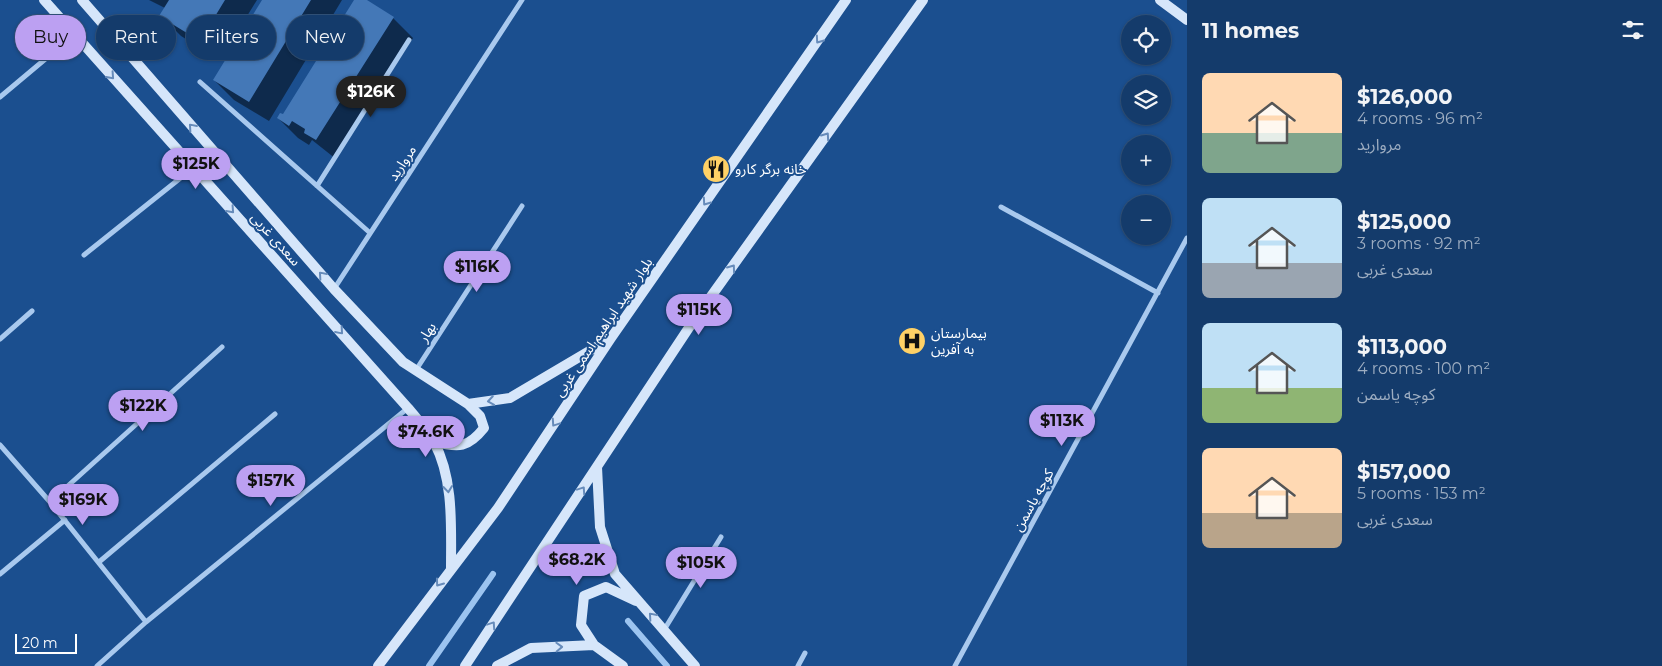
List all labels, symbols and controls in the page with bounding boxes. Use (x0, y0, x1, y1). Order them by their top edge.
chip: Buy (15, 15, 86, 60)
chip: Rent (96, 15, 176, 60)
chip: Filters (186, 15, 276, 60)
chip: New (286, 15, 364, 60)
map controls (1121, 15, 1171, 245)
button: locate (1121, 15, 1171, 65)
icon: filters (1619, 16, 1647, 44)
text: 11 homes (1202, 18, 1299, 43)
one-way arrow (816, 34, 825, 44)
one-way arrow (105, 70, 114, 79)
button: layers (1121, 75, 1171, 125)
pin: $126K (336, 76, 406, 118)
text: $126K (347, 82, 395, 101)
text: $126,000 (1357, 84, 1452, 109)
icon: home (1242, 93, 1302, 153)
text: 4 rooms · 96 m² (1357, 109, 1483, 128)
one-way arrow (189, 123, 198, 132)
one-way arrow (820, 132, 829, 142)
button: + (1121, 135, 1171, 185)
text: مروارید (1357, 135, 1401, 154)
street label: مروارید (384, 142, 420, 184)
pin: $125K (161, 148, 231, 190)
text: $125K (172, 154, 220, 173)
restaurant icon: خانه برگر کارو (701, 154, 731, 184)
place label: خانه برگر کارو (735, 160, 807, 178)
button: − (1121, 195, 1171, 245)
one-way arrow (703, 196, 712, 206)
one-way arrow (225, 205, 234, 214)
street label: سعدی غربی (247, 208, 305, 270)
text: $125,000 (1357, 209, 1451, 234)
icon: home (1242, 218, 1302, 278)
text: 3 rooms · 92 m² (1357, 234, 1481, 253)
pin: $116K (442, 250, 512, 293)
street label: بلوار شهید ابراهیم اسمی غربی (550, 254, 658, 401)
text: $116K (455, 257, 499, 276)
text: سعدی غربی (1357, 260, 1433, 279)
one-way arrow (726, 264, 735, 274)
one-way arrow (319, 272, 328, 281)
pin: $115K (664, 294, 734, 336)
text: $115K (677, 300, 721, 319)
street label: بهار (413, 318, 440, 346)
place label: بیمارستان به آفرین (931, 324, 987, 358)
one-way arrow (334, 325, 343, 334)
hospital icon: بیمارستان به آفرین (897, 326, 927, 356)
text: $113,000 (1357, 334, 1447, 359)
icon: home (1242, 343, 1302, 403)
text: 4 rooms · 100 m² (1357, 359, 1490, 378)
text: کوچه یاسمن (1357, 385, 1435, 404)
pin: $122K (108, 390, 178, 432)
one-way arrow (487, 395, 496, 405)
text: $122K (119, 396, 167, 415)
pin: $113K (1027, 404, 1097, 447)
text: $113K (1040, 411, 1084, 430)
pin: $74.6K (385, 416, 467, 458)
one-way arrow (552, 417, 561, 427)
text: $74.6K (398, 422, 454, 441)
text: $157,000 (1357, 459, 1451, 484)
pin: $157K (236, 464, 306, 507)
street label: کوچه یاسمن (1008, 465, 1059, 535)
icon: home (1242, 468, 1302, 528)
text: $157K (247, 471, 295, 490)
pin: $169K (48, 484, 118, 526)
text: 5 rooms · 153 m² (1357, 484, 1486, 503)
one-way arrow (442, 485, 453, 493)
one-way arrow (576, 486, 585, 496)
text: $169K (59, 490, 107, 509)
text: سعدی غربی (1357, 510, 1433, 529)
pin: $68.2K (536, 544, 618, 586)
pin: $105K (666, 546, 736, 589)
text: $68.2K (549, 550, 605, 569)
text: $105K (677, 553, 725, 572)
one-way arrow (437, 577, 445, 586)
one-way arrow (649, 612, 658, 621)
one-way arrow (486, 622, 495, 631)
scale bar (15, 631, 78, 654)
text: 20 m (22, 634, 58, 652)
one-way arrow (555, 641, 563, 652)

